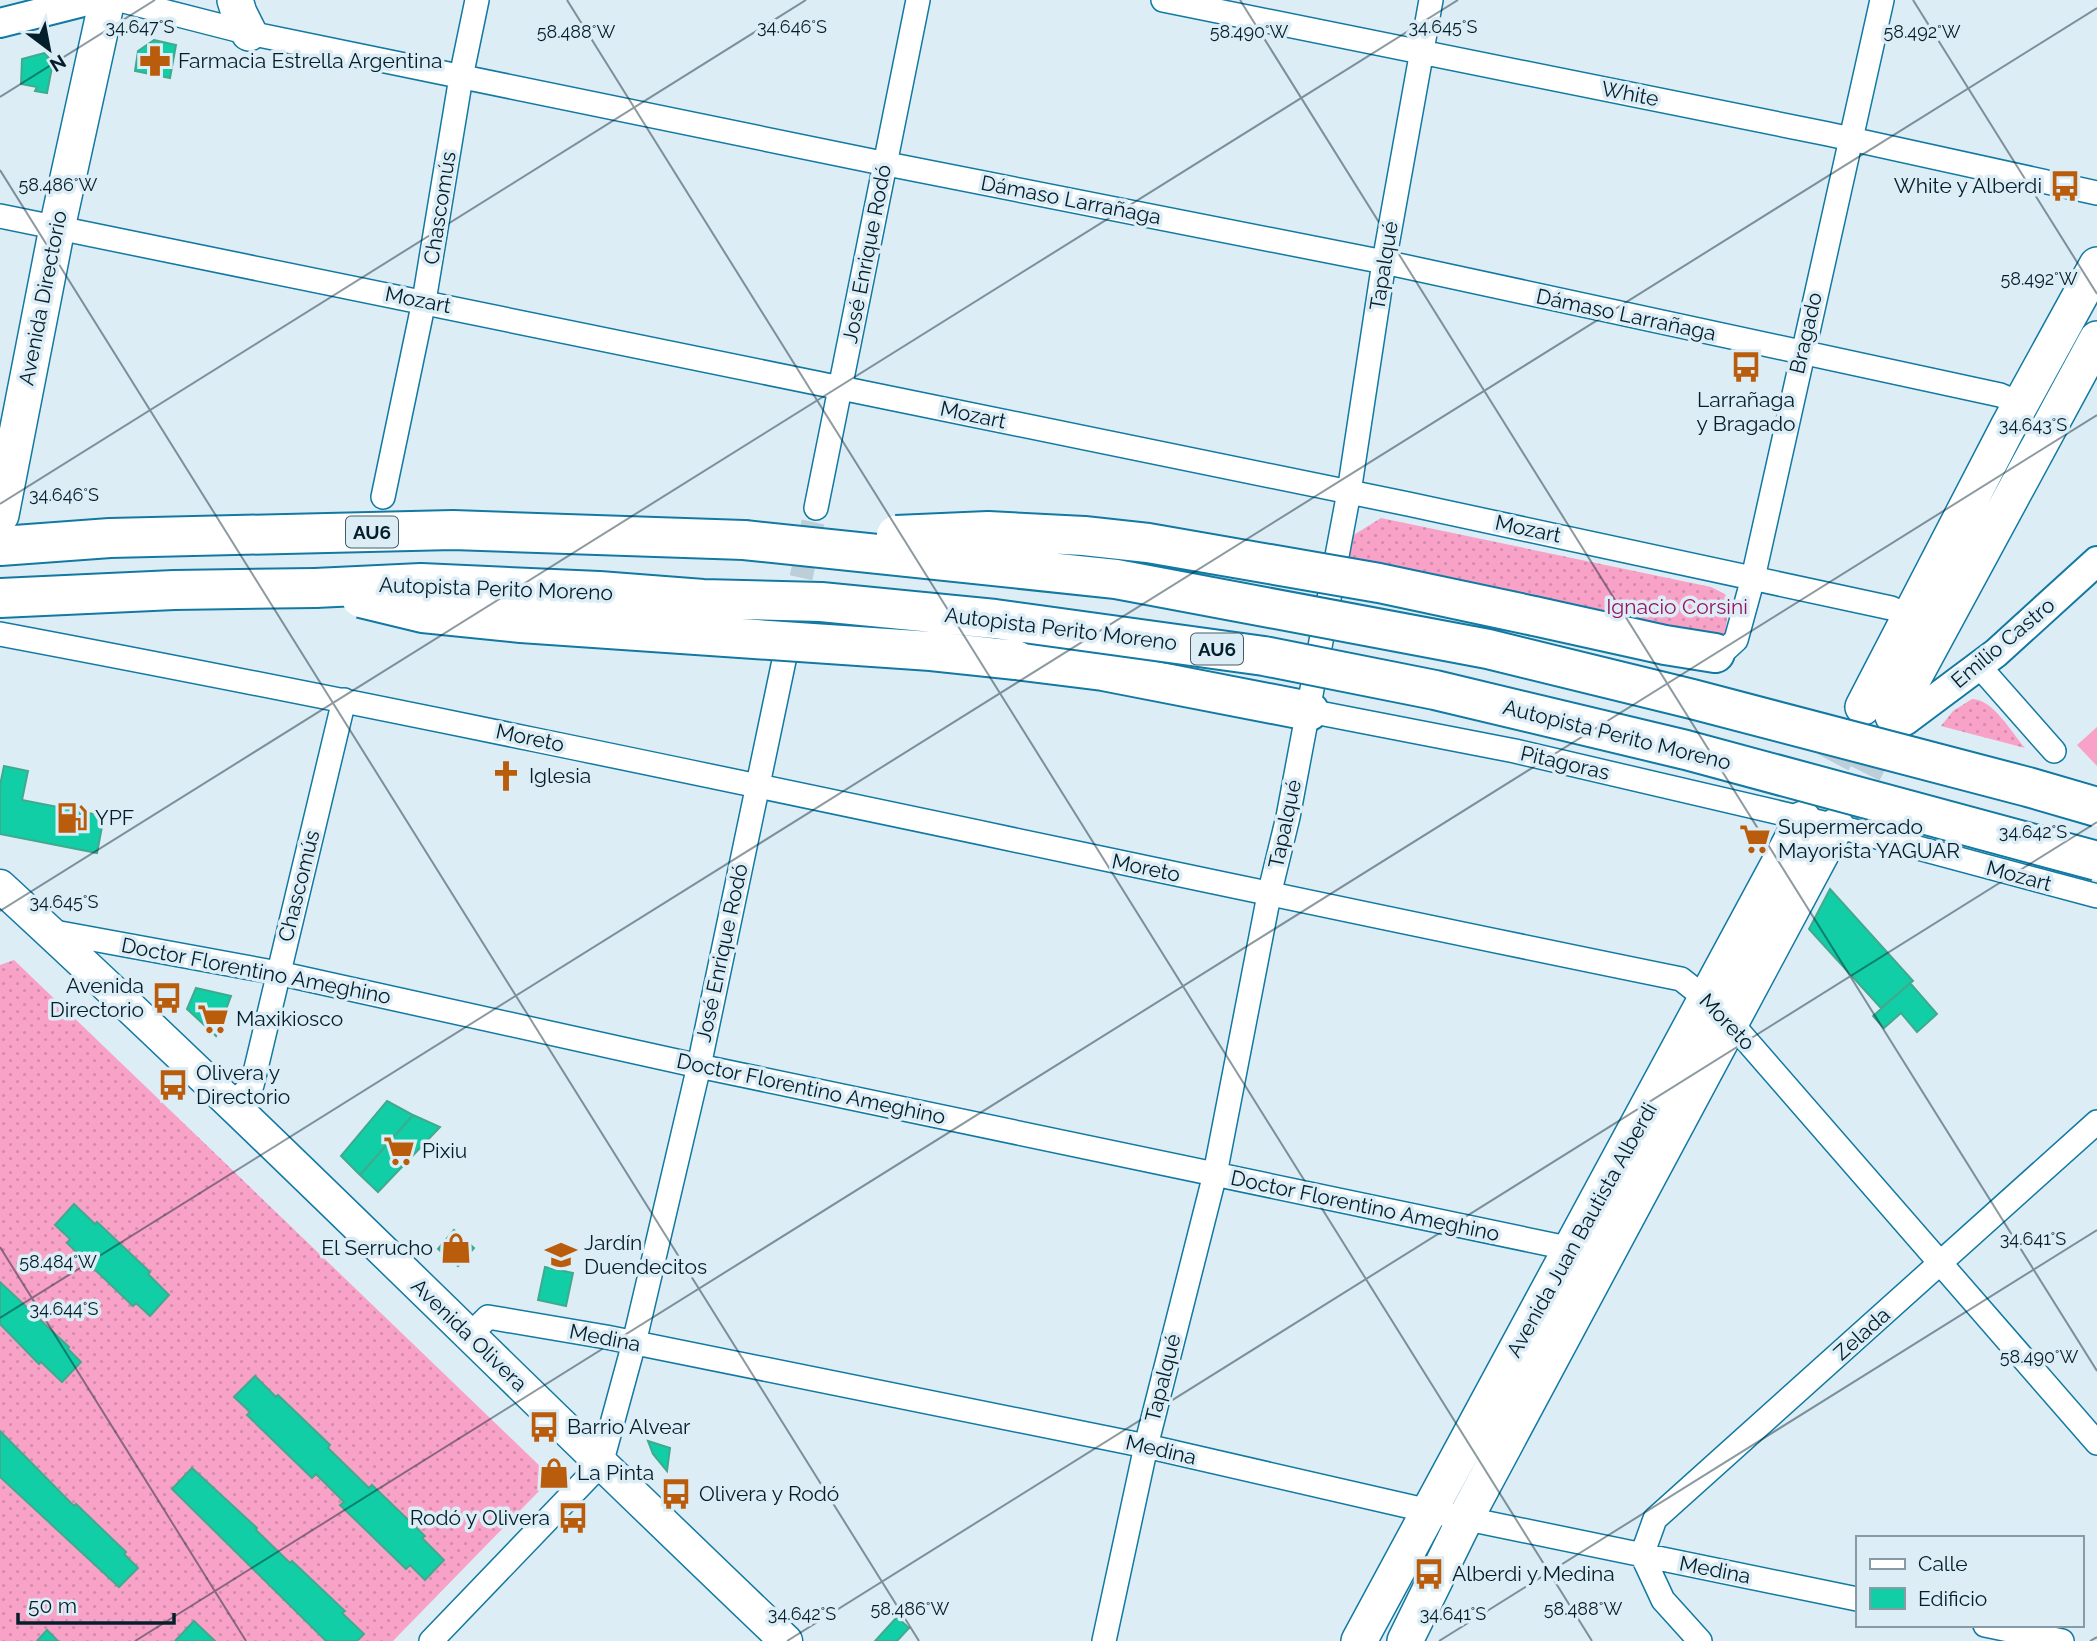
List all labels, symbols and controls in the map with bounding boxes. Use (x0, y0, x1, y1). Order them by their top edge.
north arrow (14, 14, 84, 84)
text: 34.647°S (106, 16, 174, 37)
text: 34.646°S (757, 16, 827, 37)
text: 34.645°S (1408, 16, 1478, 37)
text: 58.488°W (537, 21, 616, 42)
text: 58.490°W (1210, 21, 1288, 42)
text: 58.492°W (1883, 21, 1961, 42)
pharmacy icon: Farmacia Estrella Argentina (138, 44, 172, 78)
place label: Farmacia Estrella Argentina (178, 48, 442, 73)
text: N (46, 50, 70, 77)
street label: White (1599, 76, 1661, 111)
street label: Chascomús (418, 150, 461, 266)
street label: José Enrique Rodó (837, 162, 896, 345)
bus stop icon: White y Alberdi (2048, 169, 2082, 203)
street label: Dámaso Larrañaga (979, 170, 1163, 229)
place label: White y Alberdi (1894, 173, 2042, 198)
text: 58.486°W (19, 174, 98, 195)
street label: Avenida Directorio (13, 208, 72, 387)
street label: Tapalqué (1364, 220, 1403, 312)
text: 58.492°W (2000, 268, 2078, 289)
street label: Mozart (383, 281, 453, 318)
street label: Dámaso Larrañaga (1534, 283, 1718, 346)
street label: Bragado (1784, 290, 1827, 376)
bus stop icon: Larrañaga y Bragado (1729, 350, 1763, 384)
place label: Larrañaga y Bragado (1697, 387, 1795, 436)
street label: Mozart (938, 395, 1008, 434)
text: 34.643°S (1999, 414, 2067, 435)
text: 34.646°S (29, 484, 99, 505)
street label: Mozart (1493, 509, 1563, 548)
road number: AU6 (346, 516, 398, 548)
street label: Autopista Perito Moreno (379, 572, 613, 605)
street label: Emilio Castro (1946, 592, 2059, 693)
park label: Ignacio Corsini (1606, 594, 1748, 619)
street label: Autopista Perito Moreno (943, 602, 1179, 655)
road number: AU6 (1191, 634, 1243, 664)
street label: Autopista Perito Moreno (1501, 694, 1734, 775)
street label: Moreto (494, 718, 567, 757)
street label: Pitagoras (1518, 740, 1612, 785)
church icon: Iglesia (489, 759, 523, 793)
place label: Iglesia (529, 763, 591, 788)
street label: Tapalqué (1263, 777, 1306, 870)
fuel station icon: YPF (55, 801, 89, 835)
place label: YPF (95, 805, 134, 830)
place label: Supermercado Mayorista YAGUAR (1778, 814, 1960, 863)
text: 34.642°S (1999, 821, 2067, 842)
supermarket icon: Supermercado Mayorista YAGUAR (1738, 822, 1772, 856)
street label: Chascomús (273, 828, 324, 944)
street label: Moreto (1110, 848, 1183, 887)
street label: Mozart (1984, 855, 2055, 896)
street label: José Enrique Rodó (690, 861, 753, 1044)
text: 34.645°S (29, 891, 99, 912)
street label: Doctor Florentino Ameghino (119, 932, 393, 1009)
place label: Avenida Directorio (50, 973, 144, 1022)
bus stop icon: Avenida Directorio (150, 981, 184, 1015)
street label: Moreto (1694, 988, 1760, 1055)
supermarket icon: Maxikiosco (196, 1002, 230, 1036)
place label: Maxikiosco (236, 1006, 343, 1031)
street label: Doctor Florentino Ameghino (674, 1048, 948, 1129)
place label: Olivera y Directorio (196, 1060, 290, 1109)
bus stop icon: Olivera y Directorio (156, 1068, 190, 1102)
street label: Avenida Juan Bautista Alberdi (1501, 1098, 1662, 1361)
supermarket icon: Pixiu (382, 1134, 416, 1168)
place label: Pixiu (422, 1138, 467, 1163)
street label: Doctor Florentino Ameghino (1228, 1165, 1502, 1246)
text: 34.641°S (2000, 1228, 2066, 1249)
place label: Jardín Duendecitos (584, 1230, 707, 1279)
shop icon: El Serrucho (439, 1231, 473, 1265)
place label: El Serrucho (321, 1235, 433, 1260)
school or university icon: Jardín Duendecitos (544, 1238, 578, 1272)
text: 58.484°W (19, 1251, 97, 1272)
street label: Avenida Olivera (406, 1273, 532, 1396)
text: 34.644°S (30, 1298, 98, 1319)
street label: Zelada (1828, 1302, 1895, 1365)
street label: Medina (567, 1318, 643, 1357)
street label: Tapalqué (1140, 1331, 1186, 1425)
text: 58.490°W (2000, 1346, 2078, 1367)
bus stop icon: Barrio Alvear (527, 1410, 561, 1444)
place label: Barrio Alvear (567, 1414, 691, 1439)
street label: Medina (1123, 1429, 1199, 1470)
shop icon: La Pinta (537, 1456, 571, 1490)
place label: La Pinta (577, 1460, 654, 1485)
bus stop icon: Olivera y Rodó (659, 1477, 693, 1511)
place label: Olivera y Rodó (699, 1481, 839, 1506)
bus stop icon: Rodó y Olivera (556, 1501, 590, 1535)
place label: Rodó y Olivera (410, 1505, 550, 1530)
legend (1856, 1536, 2083, 1627)
street label: Medina (1677, 1550, 1753, 1589)
text: Calle (1918, 1551, 1968, 1576)
bus stop icon: Alberdi y Medina (1412, 1557, 1446, 1591)
place label: Alberdi y Medina (1452, 1561, 1615, 1586)
scale bar (18, 1582, 173, 1626)
text: Edificio (1918, 1586, 1987, 1611)
text: 50 m (28, 1593, 77, 1618)
text: 58.486°W (871, 1598, 950, 1619)
text: 58.488°W (1544, 1598, 1623, 1619)
text: 34.642°S (768, 1603, 836, 1624)
text: 34.641°S (1420, 1603, 1486, 1624)

